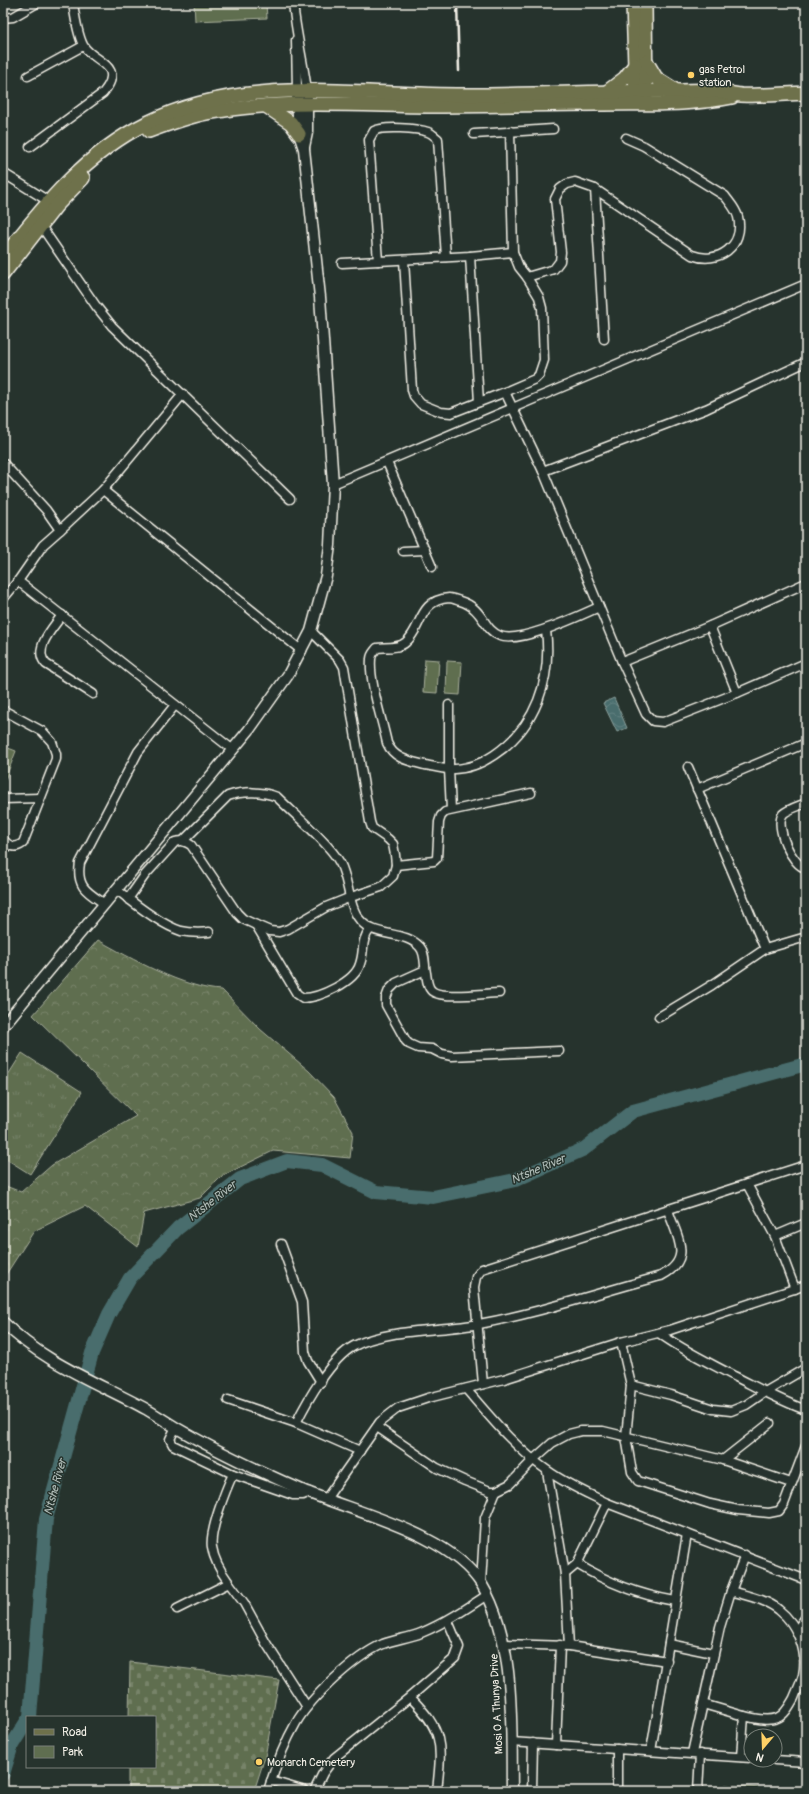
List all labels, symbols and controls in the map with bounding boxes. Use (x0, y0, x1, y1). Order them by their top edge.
place label: gas Petrol station (699, 63, 745, 89)
marker: gas Petrol station (686, 70, 696, 80)
water label: Ntshe River (509, 1151, 569, 1188)
water label: Ntshe River (185, 1177, 241, 1225)
water label: Ntshe River (41, 1456, 71, 1517)
street label: Mosi O A Thunya Drive (487, 1653, 506, 1754)
legend (26, 1716, 156, 1768)
text: Road (62, 1725, 87, 1740)
north arrow (743, 1728, 783, 1768)
text: Park (62, 1745, 83, 1760)
text: N (754, 1749, 766, 1764)
place label: Monarch Cemetery (267, 1756, 355, 1769)
marker: Monarch Cemetery (254, 1757, 264, 1767)

